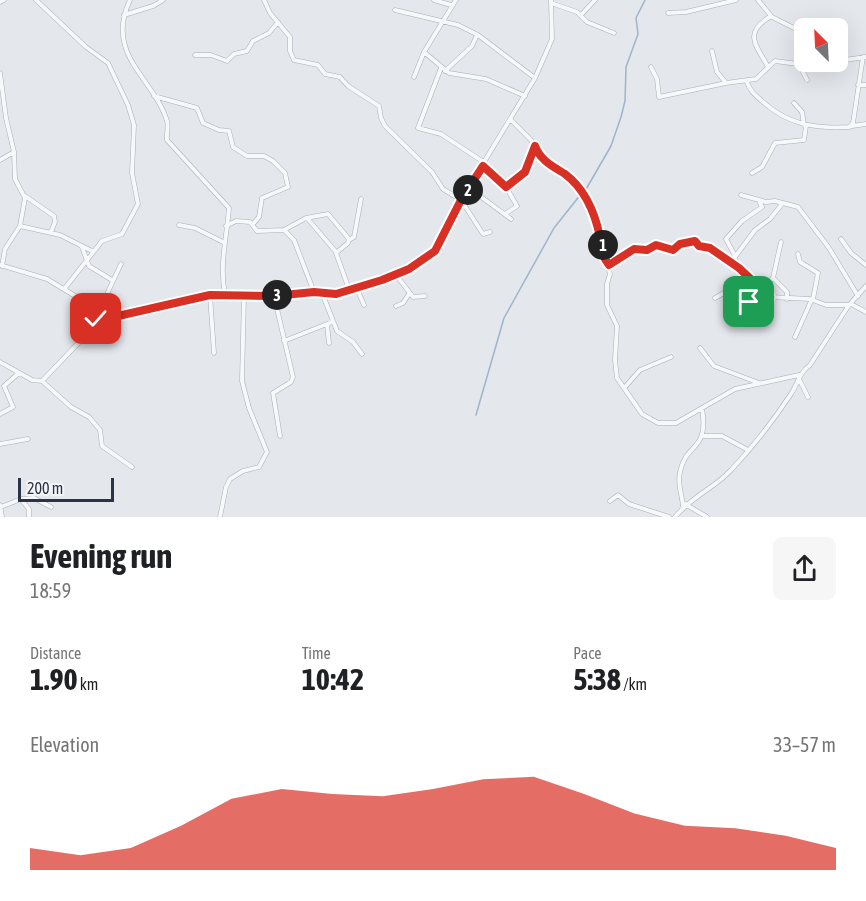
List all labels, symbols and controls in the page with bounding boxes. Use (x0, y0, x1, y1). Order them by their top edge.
north arrow (794, 18, 848, 72)
map controls (794, 18, 848, 72)
pin: 2 (453, 175, 483, 205)
text: 2 (464, 181, 472, 199)
pin: 1 (588, 230, 618, 260)
text: 1 (599, 236, 607, 254)
pin (723, 276, 774, 327)
pin: 3 (262, 280, 292, 310)
icon: arrive (732, 285, 765, 318)
text: 3 (273, 286, 281, 304)
pin (70, 293, 121, 344)
icon: check (79, 302, 112, 335)
scale bar (18, 475, 114, 502)
text: 200 m (27, 479, 63, 497)
text: Evening run (30, 537, 172, 575)
button: share (773, 537, 836, 600)
text: 18:59 (30, 579, 71, 602)
text: Distance (30, 644, 81, 662)
text: Time (302, 644, 331, 662)
text: Pace (573, 644, 601, 662)
text: 1.90 (30, 662, 78, 696)
text: 10:42 (302, 662, 364, 696)
text: 5:38 (573, 662, 621, 696)
text: km (78, 675, 98, 693)
text: /km (621, 675, 647, 693)
text: Elevation (30, 733, 99, 756)
text: 33–57 m (773, 733, 836, 756)

